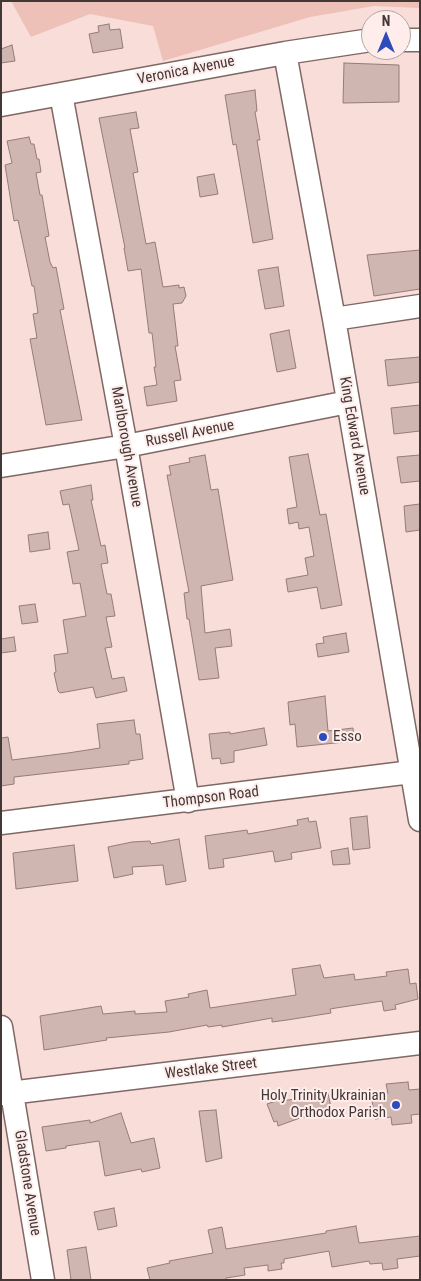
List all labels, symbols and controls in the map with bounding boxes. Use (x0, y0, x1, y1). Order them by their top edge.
north arrow (361, 10, 411, 60)
text: N (382, 13, 390, 29)
street label: Veronica Avenue (136, 53, 236, 89)
street label: King Edward Avenue (335, 375, 373, 497)
street label: Marlborough Avenue (107, 385, 145, 509)
street label: Russell Avenue (144, 417, 236, 451)
place label: Esso (333, 728, 362, 746)
marker: Esso (317, 731, 329, 743)
street label: Thompson Road (162, 783, 260, 813)
street label: Westlake Street (164, 1054, 258, 1084)
place label: Holy Trinity Ukrainian Orthodox Parish (261, 1087, 386, 1122)
marker: Holy Trinity Ukrainian Orthodox Parish (390, 1099, 402, 1111)
street label: Gladstone Avenue (10, 1129, 44, 1237)

